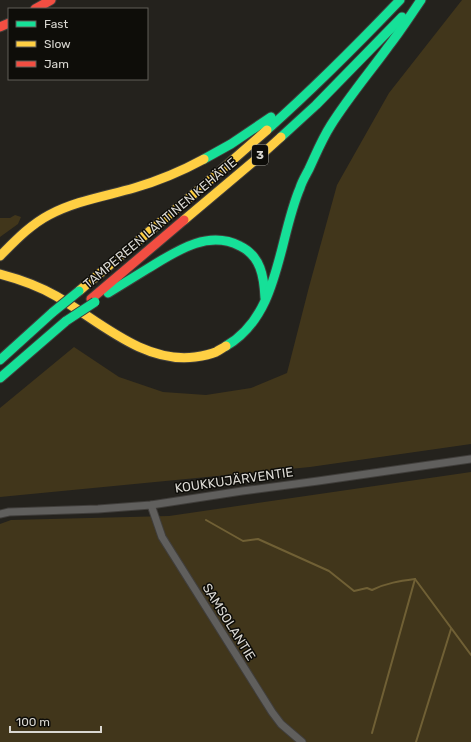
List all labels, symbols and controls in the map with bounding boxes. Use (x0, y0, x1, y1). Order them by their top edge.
legend (8, 8, 148, 80)
text: Fast (44, 17, 68, 31)
text: Slow (44, 37, 71, 51)
text: Jam (44, 57, 69, 71)
road number: 3 (252, 145, 268, 165)
street label: TAMPEREEN LÄNTINEN KEHÄTIE (80, 154, 240, 292)
street label: KOUKKUJÄRVENTIE (174, 464, 294, 496)
street label: SAMSOLANTIE (199, 581, 259, 663)
scale bar (10, 708, 101, 734)
text: 100 m (16, 715, 50, 729)

